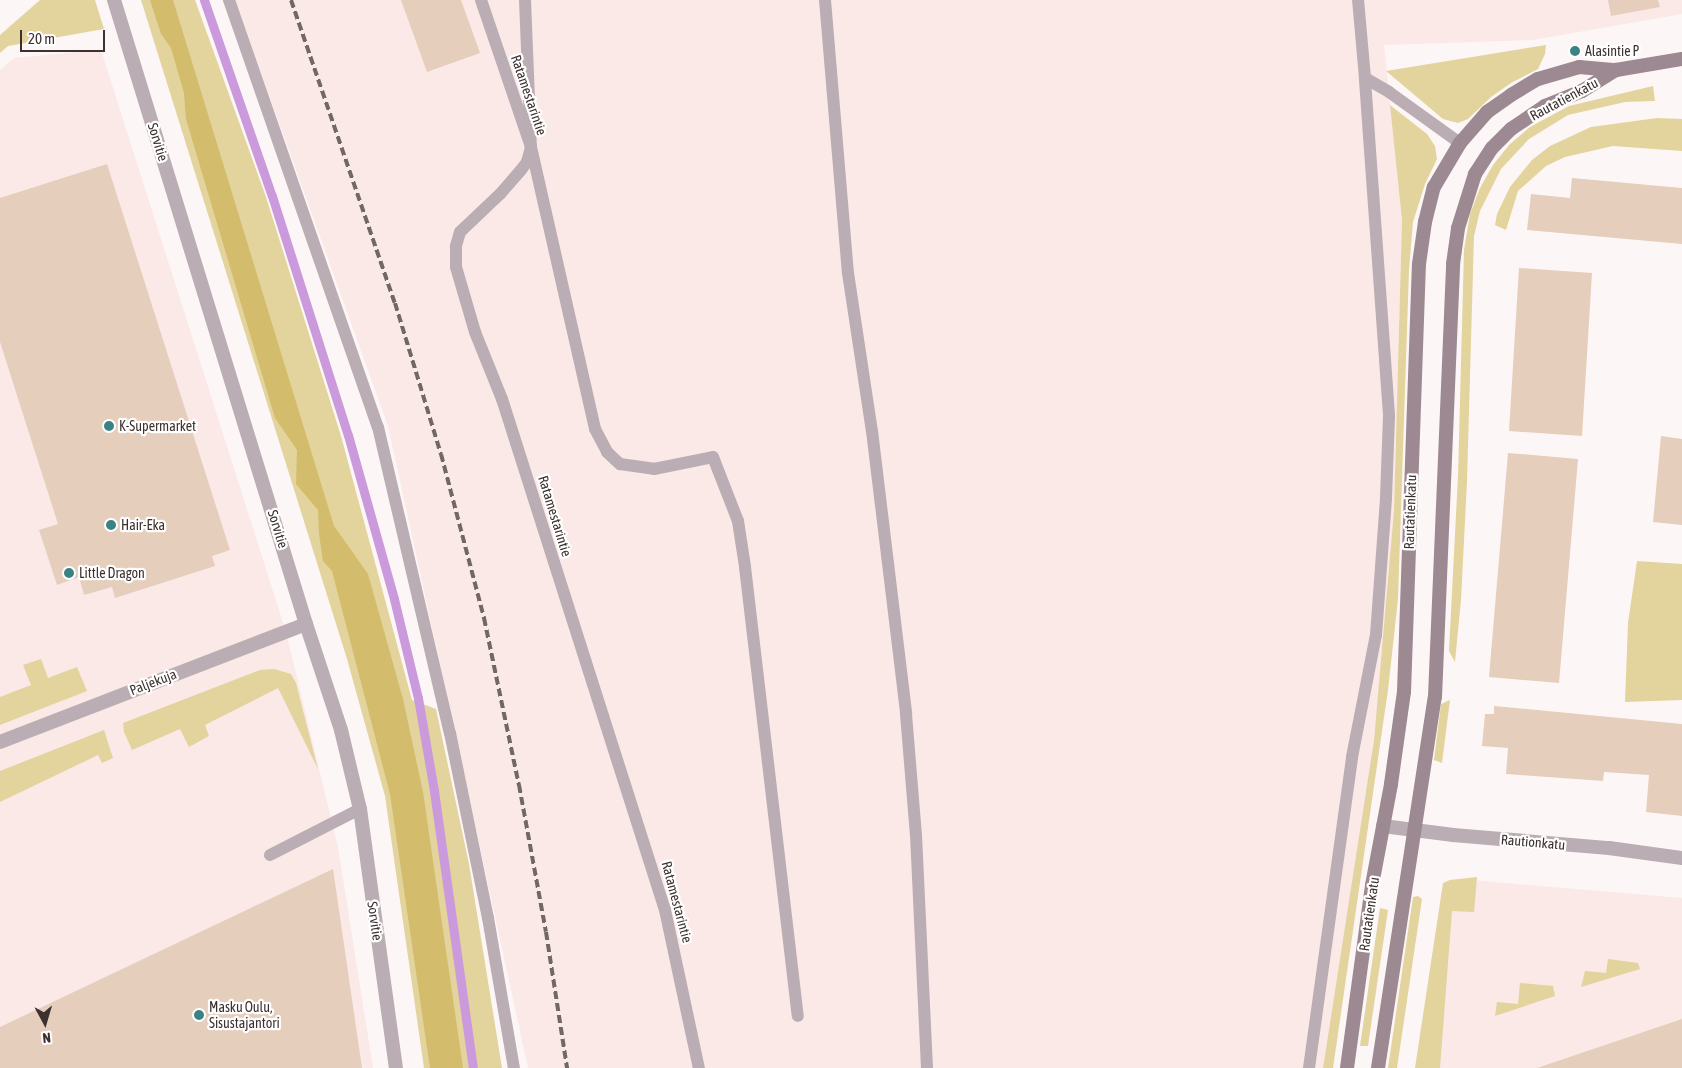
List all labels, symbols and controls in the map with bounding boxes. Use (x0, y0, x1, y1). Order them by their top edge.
scale bar (22, 20, 108, 52)
text: 20 m (28, 30, 55, 47)
place label: Alasintie P (1585, 43, 1639, 59)
marker: Alasintie P (1569, 45, 1581, 57)
street label: Ratamestarintie (507, 53, 551, 137)
street label: Rautatienkatu (1527, 74, 1601, 124)
street label: Sorvitie (144, 121, 172, 163)
place label: K-Supermarket (119, 418, 196, 434)
marker: K-Supermarket (103, 420, 115, 432)
street label: Ratamestarintie (535, 474, 575, 558)
street label: Rautatienkatu (1400, 474, 1420, 550)
street label: Sorvitie (264, 508, 292, 550)
place label: Hair-Eka (121, 517, 165, 533)
marker: Hair-Eka (105, 519, 117, 531)
place label: Little Dragon (79, 565, 145, 581)
marker: Little Dragon (63, 567, 75, 579)
street label: Paljekuja (127, 665, 179, 699)
street label: Rautionkatu (1500, 831, 1566, 853)
street label: Ratamestarintie (658, 859, 696, 945)
street label: Rautatienkatu (1355, 876, 1383, 952)
street label: Sorvitie (364, 900, 386, 942)
north arrow (20, 998, 70, 1048)
place label: Masku Oulu, Sisustajantori (209, 999, 280, 1032)
marker: Masku Oulu, Sisustajantori (193, 1009, 205, 1021)
text: N (42, 1030, 52, 1046)

